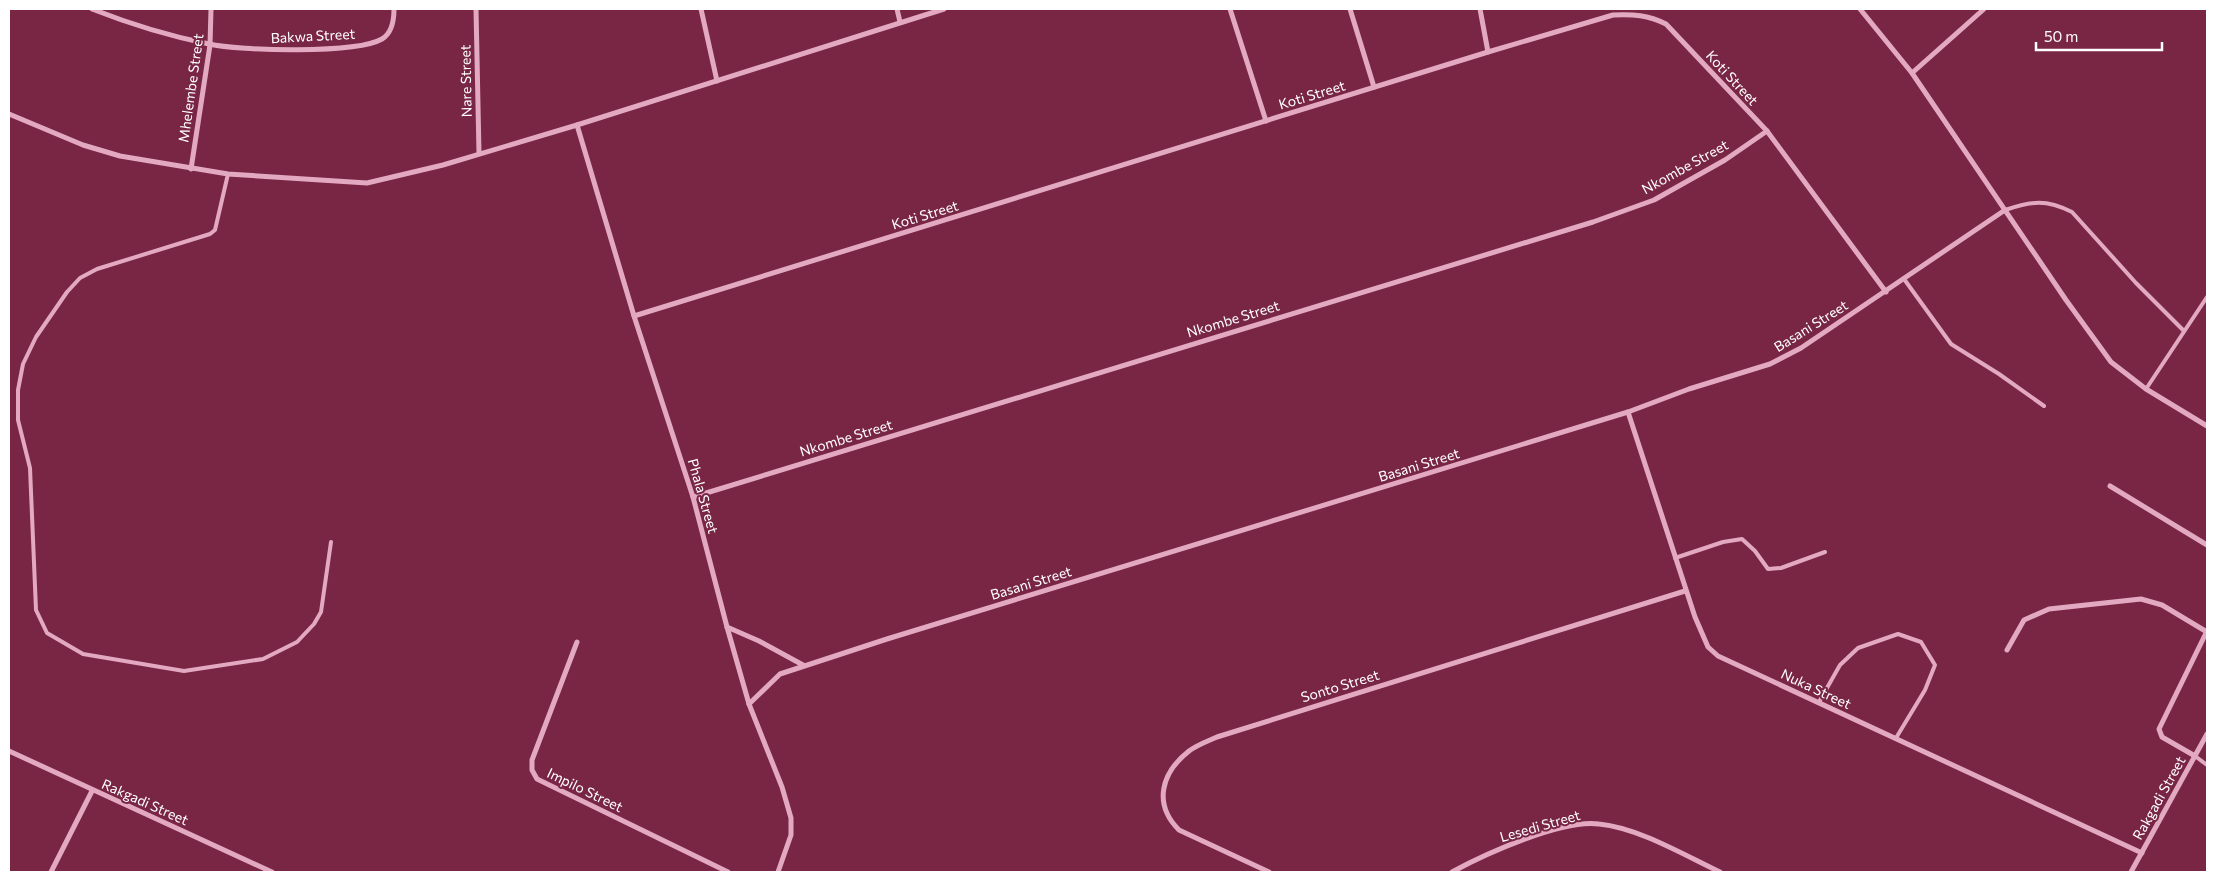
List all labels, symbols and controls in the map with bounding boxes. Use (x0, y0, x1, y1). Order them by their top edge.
scale bar (2036, 20, 2162, 52)
street label: Bakwa Street (270, 25, 356, 46)
text: 50 m (2044, 27, 2078, 45)
street label: Mhelembe Street (174, 32, 207, 144)
street label: Nare Street (456, 44, 475, 118)
street label: Koti Street (1703, 47, 1762, 109)
street label: Koti Street (1276, 76, 1347, 113)
street label: Nkombe Street (1639, 136, 1731, 197)
street label: Koti Street (889, 196, 960, 233)
street label: Nkombe Street (1184, 296, 1282, 341)
street label: Basani Street (1771, 296, 1851, 355)
street label: Nkombe Street (797, 415, 895, 460)
street label: Basani Street (1376, 444, 1462, 485)
street label: Phala Street (685, 456, 722, 536)
street label: Basani Street (988, 562, 1074, 603)
street label: Sonto Street (1299, 665, 1381, 705)
street label: Nuka Street (1778, 665, 1854, 712)
street label: Rakgadi Street (2129, 753, 2189, 843)
street label: Impilo Street (545, 764, 626, 815)
street label: Rakgadi Street (99, 775, 191, 828)
street label: Lesedi Street (1498, 806, 1582, 845)

